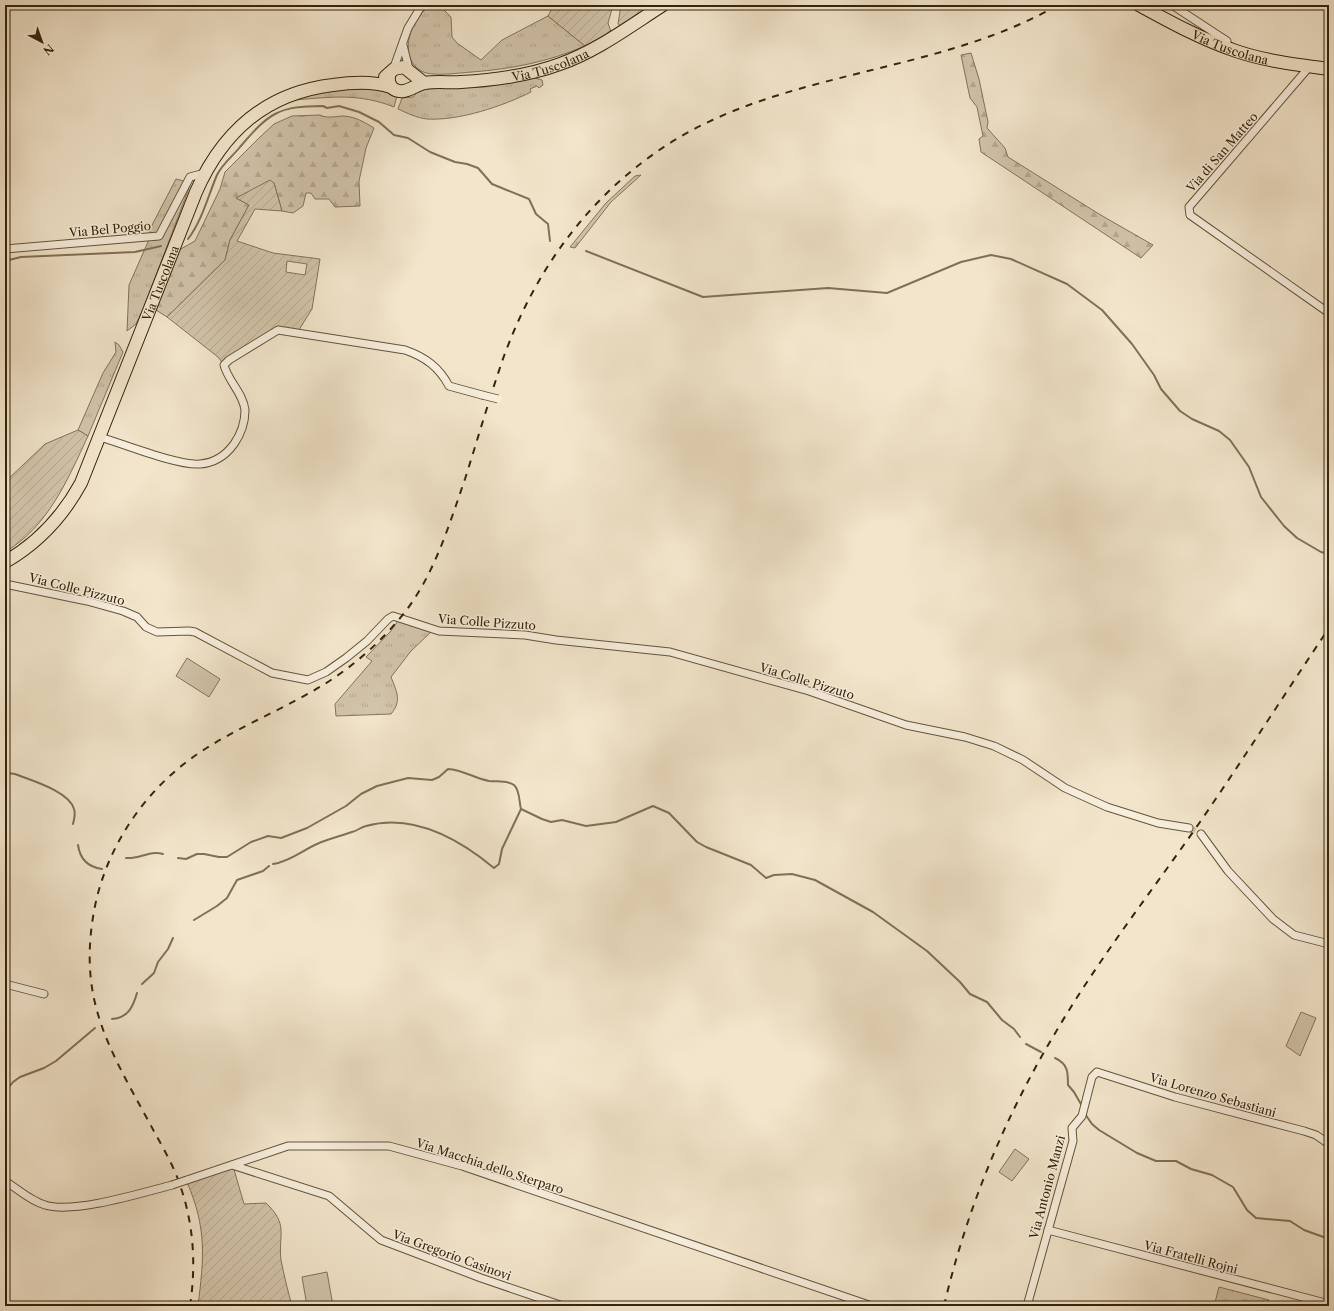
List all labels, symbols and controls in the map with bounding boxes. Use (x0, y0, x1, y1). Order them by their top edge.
north arrow (22, 22, 62, 62)
street label: Via Tuscolana (1189, 26, 1271, 67)
text: N (40, 41, 57, 58)
street label: Via Tuscolana (510, 45, 592, 84)
street label: Via di San Matteo (1183, 109, 1261, 196)
street label: Via Bel Poggio (67, 218, 152, 240)
street label: Via Tuscolana (138, 242, 182, 324)
street label: Via Colle Pizzuto (27, 570, 127, 608)
street label: Via Colle Pizzuto (436, 611, 537, 633)
street label: Via Colle Pizzuto (757, 659, 856, 703)
street label: Via Lorenzo Sebastiani (1147, 1069, 1278, 1120)
street label: Via Antonio Manzi (1026, 1133, 1068, 1241)
street label: Via Macchia dello Sterparo (413, 1135, 566, 1197)
street label: Via Gregorio Casinovi (390, 1226, 514, 1284)
street label: Via Fratelli Rojni (1142, 1237, 1240, 1277)

